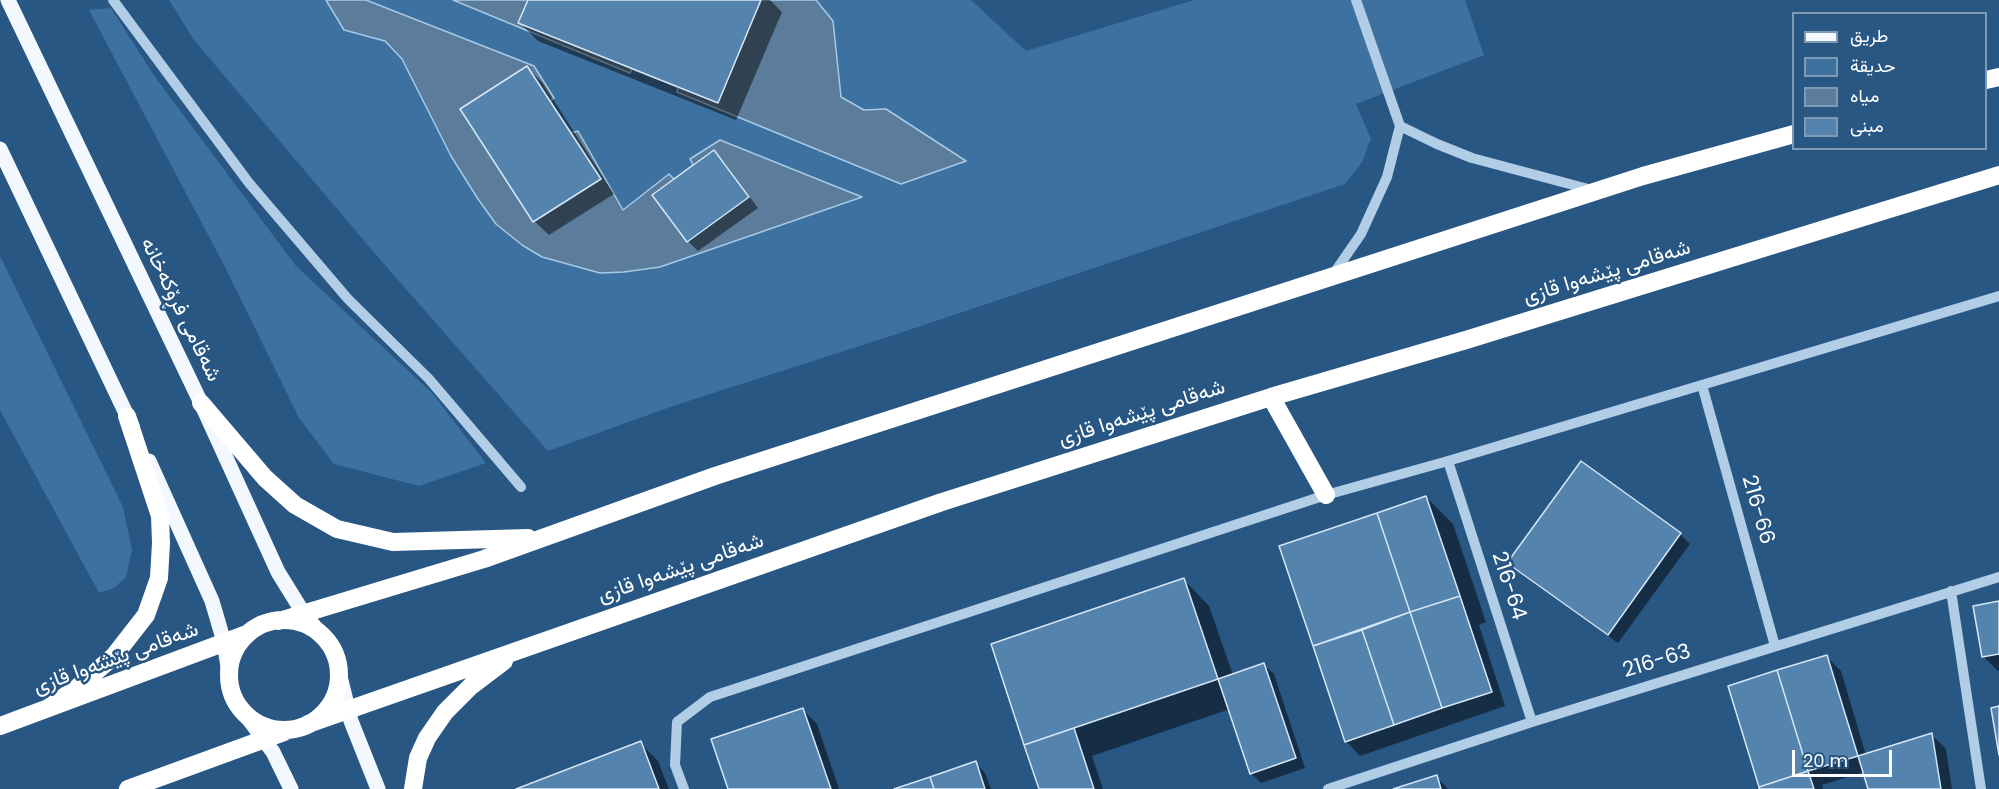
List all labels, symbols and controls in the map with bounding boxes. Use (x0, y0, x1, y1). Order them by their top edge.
legend (1792, 12, 1987, 150)
text: طريق (1850, 23, 1888, 48)
text: حديقة (1850, 53, 1896, 78)
text: مياه (1850, 83, 1879, 108)
text: مبنى (1850, 113, 1884, 138)
street label: شەقامی فڕۆکەخانە (134, 234, 226, 386)
street label: شەقامی پێشەوا قازی (1520, 236, 1694, 310)
street label: شەقامی پێشەوا قازی (1055, 375, 1229, 453)
street label: 216-66 (1735, 473, 1779, 547)
street label: شەقامی پێشەوا قازی (595, 529, 767, 609)
street label: 216-64 (1485, 549, 1531, 623)
street label: شەقامی پێشەوا قازی (30, 617, 202, 701)
street label: 216-63 (1620, 640, 1694, 684)
scale bar (1795, 738, 1896, 776)
text: 20 m (1803, 748, 1848, 773)

